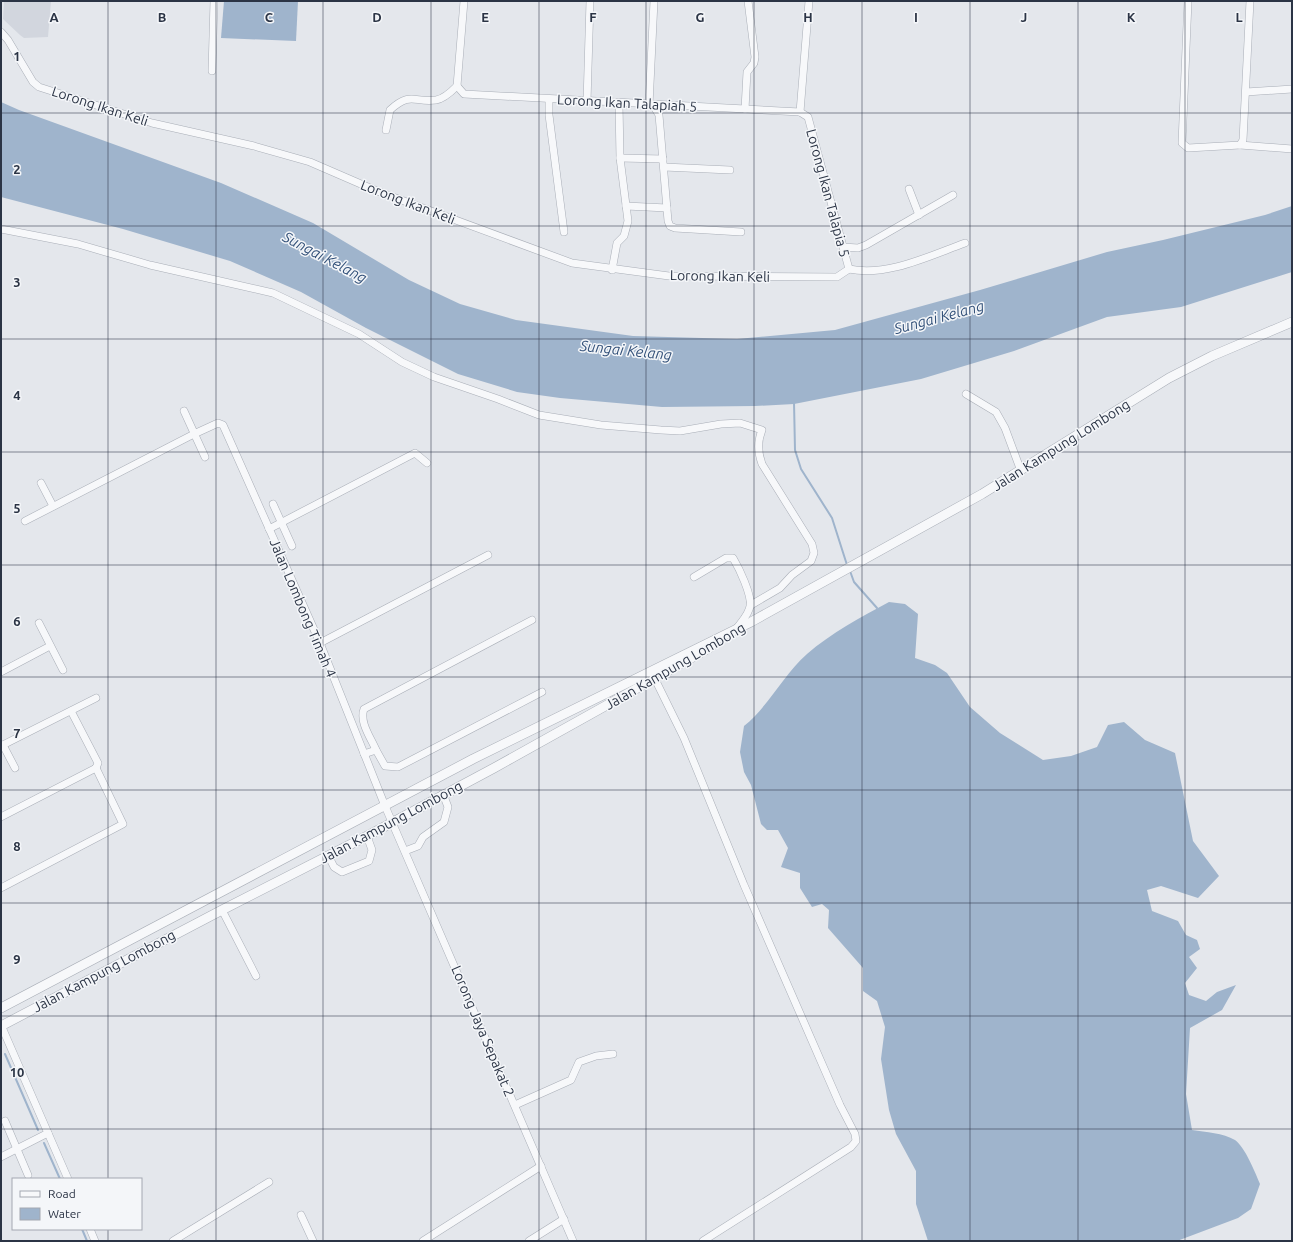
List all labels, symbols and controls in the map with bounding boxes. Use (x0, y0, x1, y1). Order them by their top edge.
text: A (49, 10, 59, 24)
text: B (158, 10, 167, 24)
text: C (265, 10, 274, 24)
text: D (372, 10, 382, 24)
text: E (481, 10, 489, 24)
text: F (589, 10, 597, 24)
text: G (696, 10, 705, 24)
text: H (803, 10, 813, 24)
text: I (914, 10, 918, 24)
text: J (1021, 10, 1027, 24)
text: K (1127, 10, 1136, 24)
text: L (1235, 10, 1243, 24)
text: 1 (13, 49, 21, 63)
street label: Lorong Ikan Keli (50, 83, 150, 129)
street label: Lorong Ikan Talapiah 5 (557, 91, 697, 115)
street label: Lorong Ikan Talapia 5 (803, 127, 853, 259)
text: 2 (13, 162, 21, 176)
street label: Lorong Ikan Keli (358, 177, 458, 227)
water label: Sungai Kelang (279, 227, 370, 286)
street label: Lorong Ikan Keli (670, 267, 770, 285)
text: 3 (13, 275, 21, 289)
water label: Sungai Kelang (891, 297, 986, 337)
water label: Sungai Kelang (578, 337, 673, 363)
text: 4 (13, 388, 21, 402)
street label: Jalan Kampung Lombong (989, 396, 1133, 494)
text: 5 (13, 501, 21, 515)
street label: Jalan Lombong Timah 4 (267, 536, 340, 680)
text: 6 (13, 614, 21, 628)
street label: Jalan Kampung Lombong (602, 619, 748, 713)
text: 7 (13, 726, 21, 740)
street label: Jalan Kampung Lombong (317, 778, 465, 866)
text: 8 (13, 839, 21, 853)
street label: Jalan Kampung Lombong (30, 927, 178, 1015)
text: 9 (13, 952, 21, 966)
street label: Lorong Jaya Sepakat 2 (448, 963, 518, 1099)
text: 10 (10, 1065, 24, 1079)
legend (12, 1178, 142, 1230)
text: Road (48, 1187, 76, 1200)
text: Water (48, 1207, 81, 1220)

